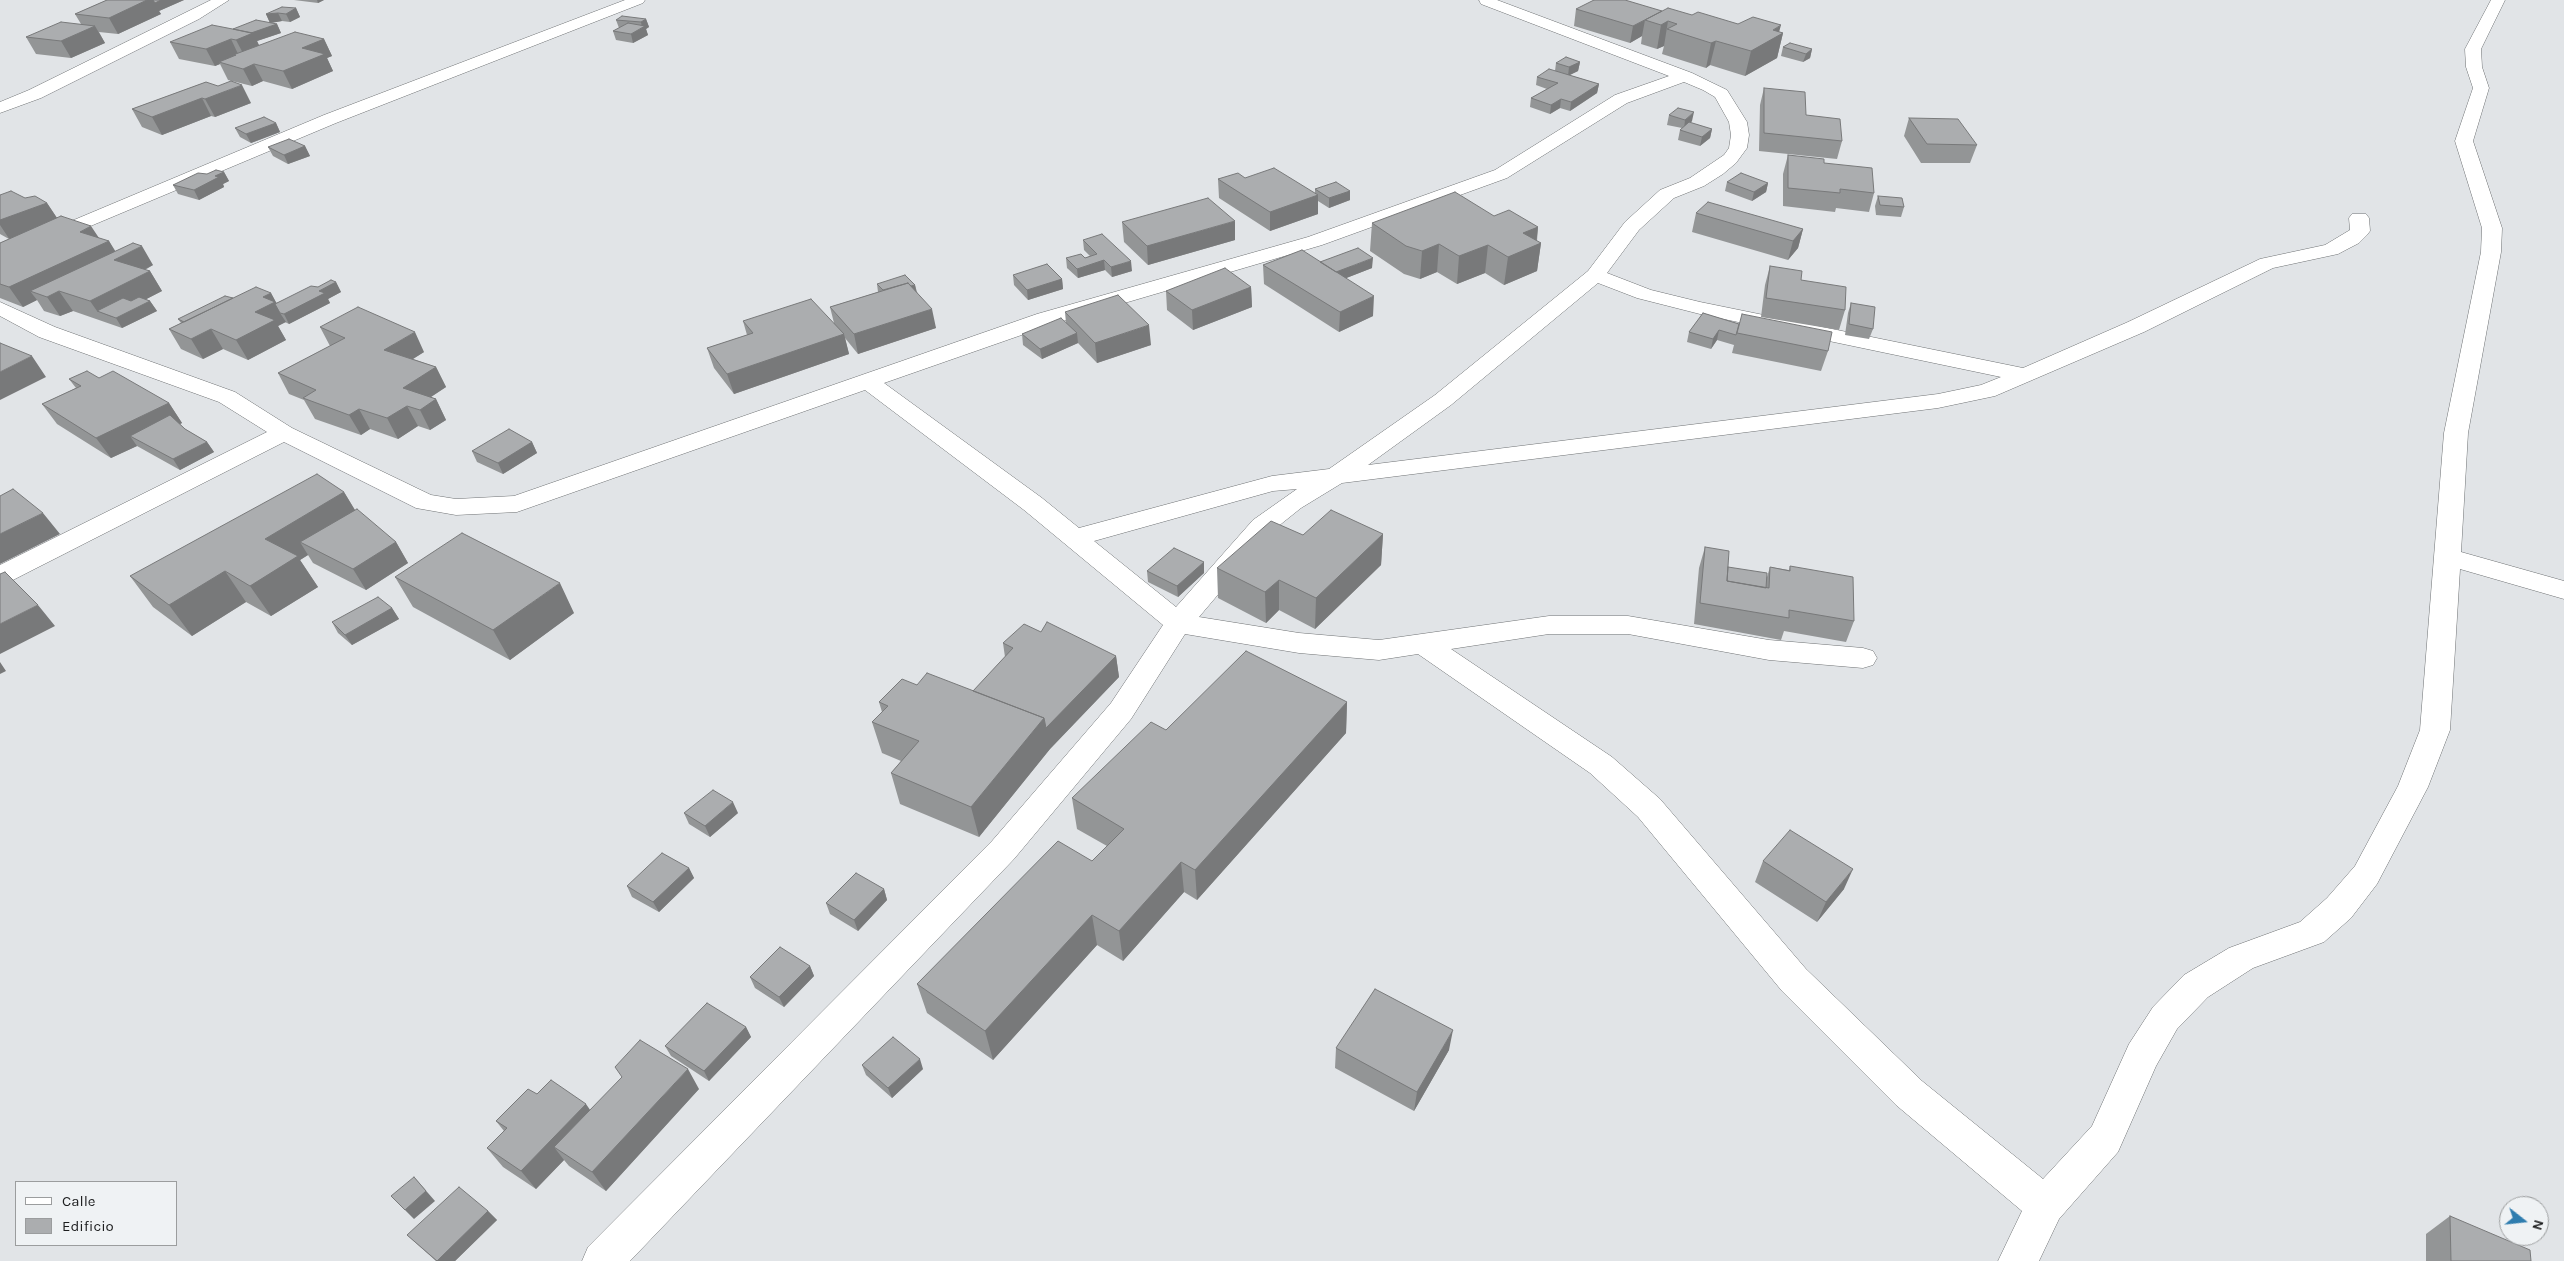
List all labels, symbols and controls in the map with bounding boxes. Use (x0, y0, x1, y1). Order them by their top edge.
legend (15, 1181, 178, 1246)
text: Calle (62, 1192, 96, 1210)
north arrow (2499, 1196, 2549, 1246)
text: Edificio (62, 1217, 114, 1235)
text: N (2528, 1218, 2547, 1232)

